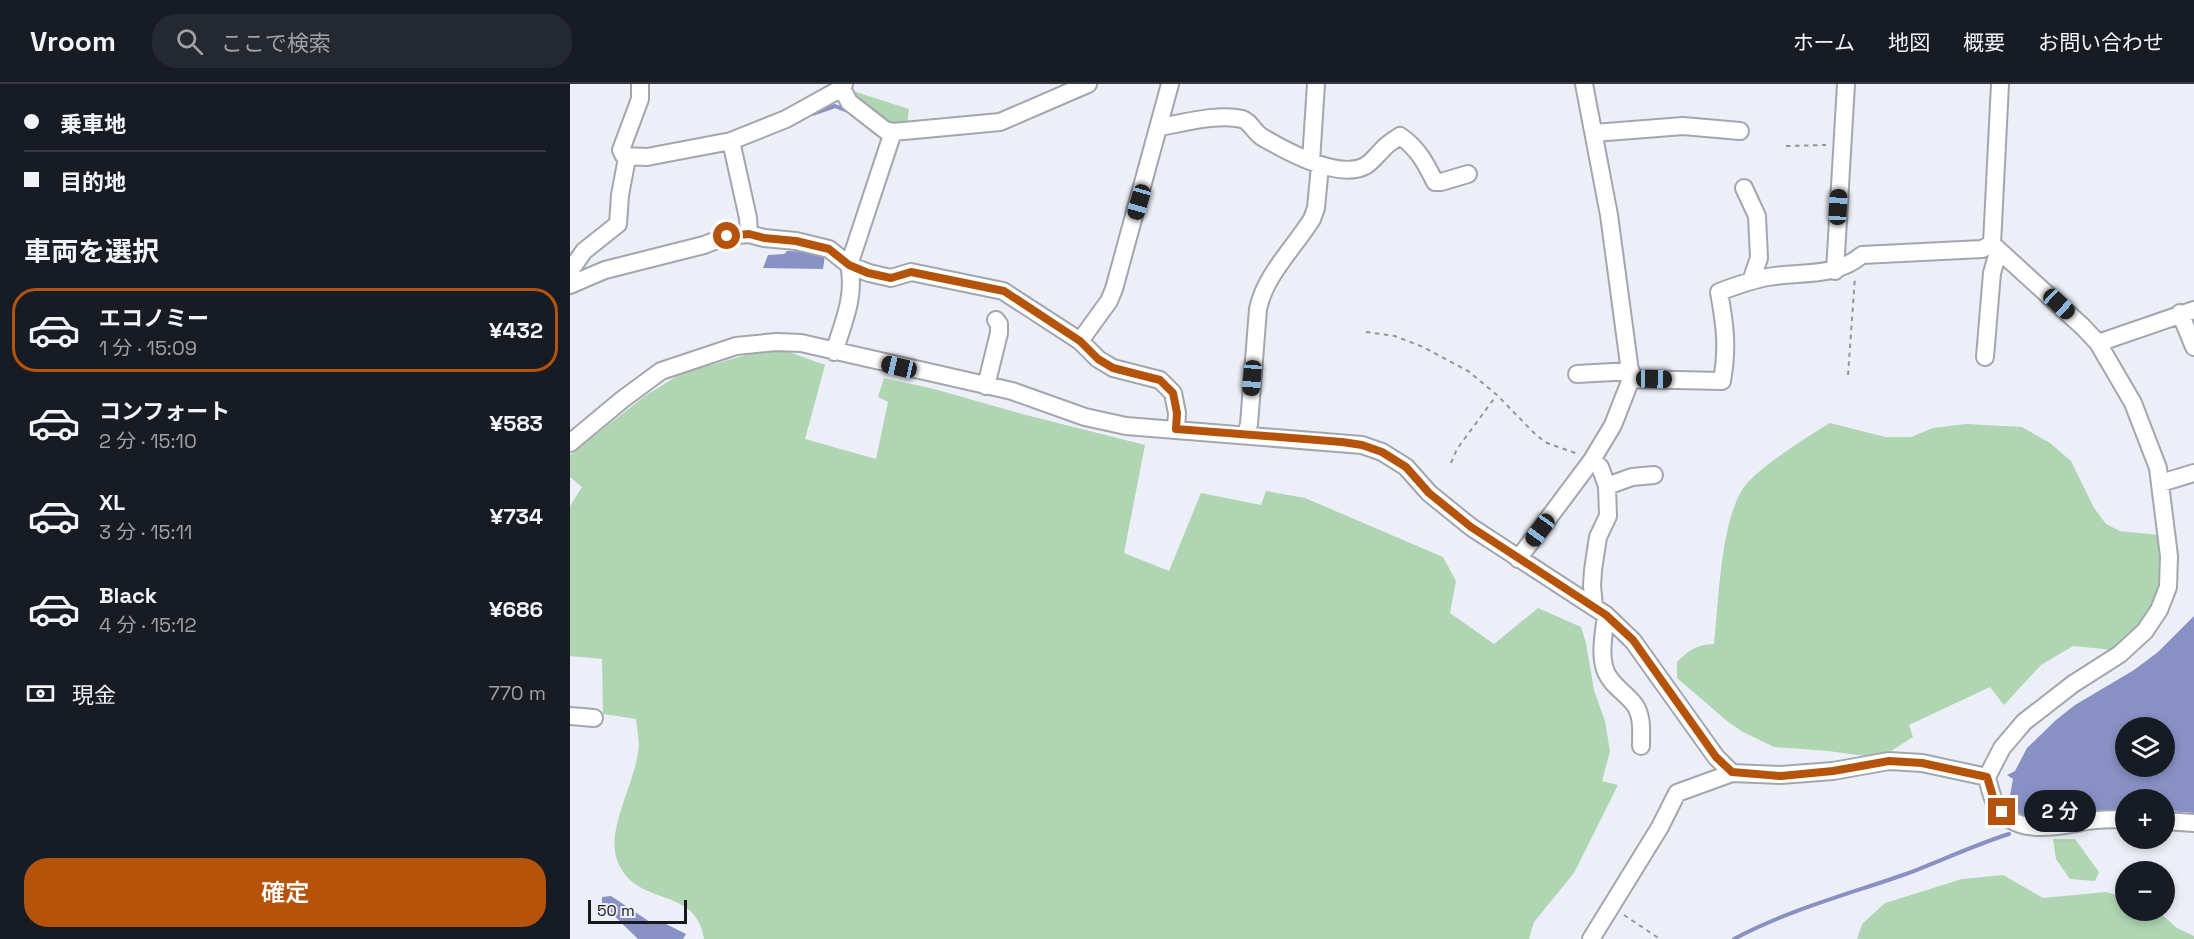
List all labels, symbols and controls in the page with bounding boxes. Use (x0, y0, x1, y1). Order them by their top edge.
search box (152, 14, 572, 68)
text: Vroom (30, 23, 116, 59)
icon: search (173, 25, 206, 58)
text: ここで検索 (221, 29, 331, 57)
text: ホーム (1793, 29, 1855, 56)
text: 地図 (1888, 29, 1930, 56)
text: 概要 (1963, 29, 2005, 56)
text: お問い合わせ (2038, 29, 2164, 56)
text: 乗車地 (60, 110, 126, 138)
text: 目的地 (60, 168, 126, 196)
car (1125, 182, 1153, 222)
car (1828, 189, 1848, 225)
route start (713, 222, 740, 249)
text: 車両を選択 (24, 234, 159, 269)
car (2040, 285, 2078, 323)
icon: car (27, 303, 81, 357)
text: エコノミー (99, 304, 209, 332)
text: ¥432 (489, 316, 543, 344)
text: 1 分 · 15:09 (99, 335, 197, 361)
car (879, 354, 919, 380)
car (1241, 359, 1263, 397)
car (1636, 370, 1672, 388)
icon: car (27, 396, 81, 450)
text: コンフォート (99, 397, 230, 425)
text: ¥583 (490, 409, 543, 437)
text: 2 分 · 15:10 (99, 428, 197, 454)
text: XL (99, 488, 125, 516)
icon: car (27, 489, 81, 543)
text: ¥734 (490, 502, 543, 530)
car (1522, 510, 1558, 550)
text: 3 分 · 15:11 (99, 519, 192, 545)
text: Black (99, 581, 157, 609)
icon: car (27, 582, 81, 636)
text: ¥686 (489, 595, 543, 623)
text: 4 分 · 15:12 (99, 612, 196, 638)
icon: cash (24, 677, 57, 710)
text: 770 m (488, 680, 546, 706)
text: 現金 (72, 681, 116, 709)
map controls (2115, 717, 2175, 921)
button: layers (2115, 717, 2175, 777)
button: + (2115, 789, 2175, 849)
callout: 2 分 (2023, 791, 2095, 833)
route end (1988, 798, 2015, 825)
text: 2 分 (2042, 798, 2078, 824)
button: 確定 (24, 858, 546, 927)
button: − (2115, 861, 2175, 921)
scale bar (588, 897, 687, 924)
text: 50 m (597, 900, 635, 921)

